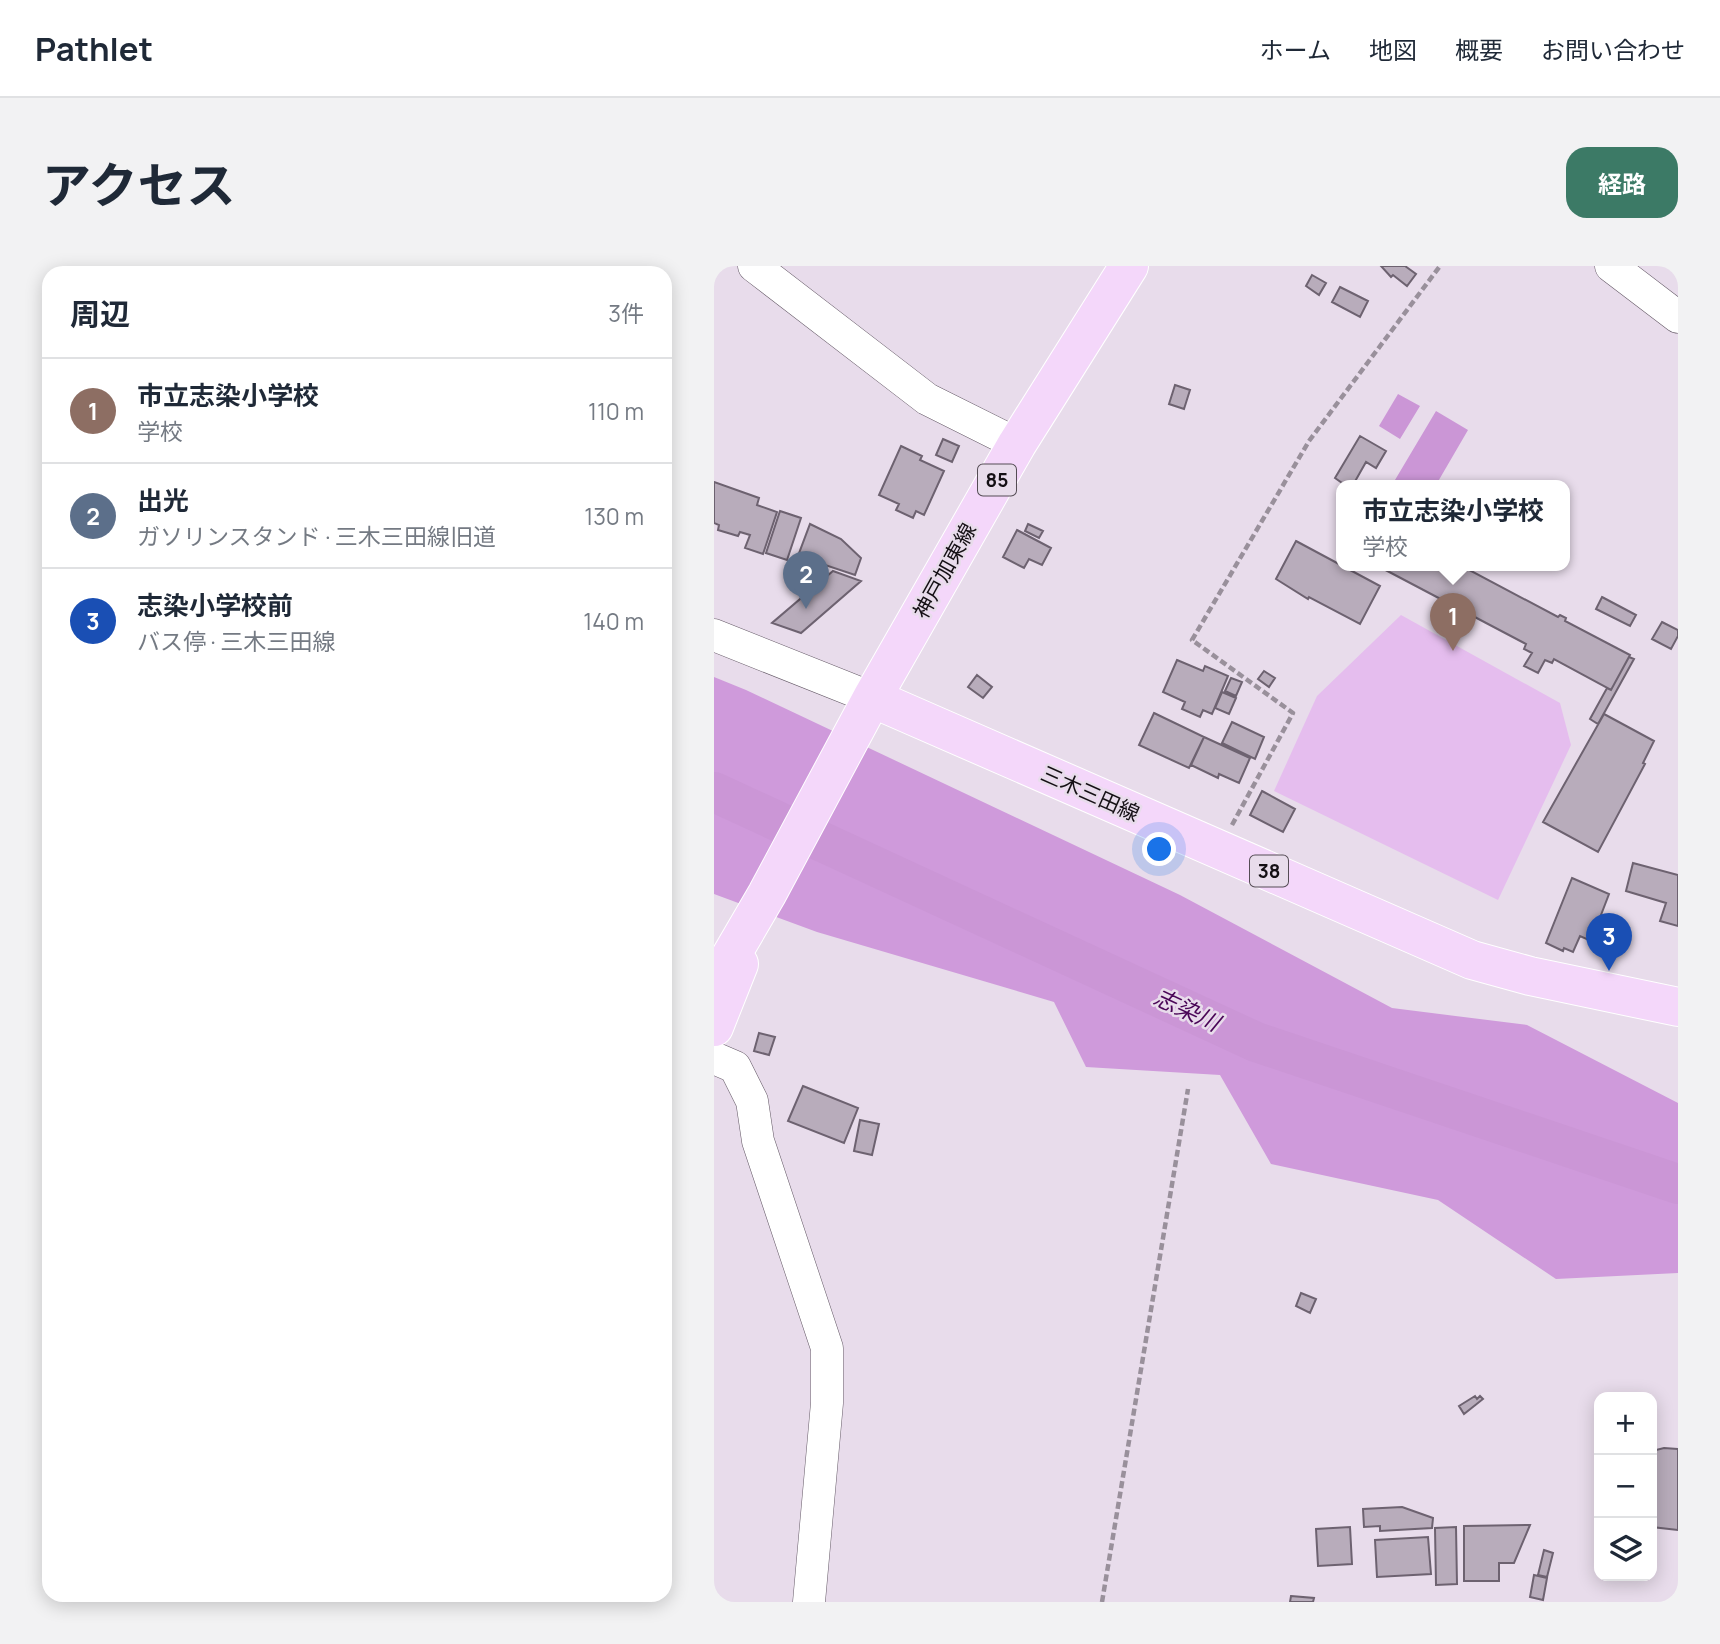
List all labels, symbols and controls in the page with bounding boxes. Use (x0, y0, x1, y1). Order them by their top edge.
text: Pathlet (35, 26, 153, 71)
text: ホーム (1260, 33, 1331, 66)
text: 地図 (1369, 33, 1417, 66)
text: 概要 (1455, 33, 1503, 66)
text: お問い合わせ (1541, 33, 1685, 66)
button: 経路 (1566, 147, 1678, 218)
text: アクセス (42, 151, 236, 218)
text: 周辺 (70, 293, 130, 334)
text: 3件 (608, 297, 644, 329)
text: 市立志染小学校 (137, 377, 319, 413)
text: 1 (88, 395, 98, 427)
text: 110 m (588, 395, 644, 427)
text: 学校 (137, 415, 183, 447)
road number: 85 (978, 464, 1016, 496)
popup (1336, 480, 1570, 571)
text: 出光 (137, 482, 189, 518)
text: 市立志染小学校 (1362, 492, 1544, 528)
text: 2 (86, 500, 100, 532)
text: 130 m (584, 500, 644, 532)
street label: 神戸加東線 (906, 518, 982, 623)
text: ガソリンスタンド · 三木三田線旧道 (137, 520, 496, 552)
text: 学校 (1362, 530, 1408, 562)
pin: 2 (783, 551, 829, 609)
text: 志染小学校前 (137, 587, 293, 623)
pin: 1 (1430, 593, 1476, 651)
text: 3 (86, 605, 100, 637)
text: 140 m (583, 605, 644, 637)
text: バス停 · 三木三田線 (137, 625, 335, 657)
street label: 三木三田線 (1037, 759, 1144, 827)
your location (1142, 832, 1176, 866)
road number: 38 (1250, 856, 1288, 886)
pin: 3 (1586, 913, 1632, 971)
water label: 志染川 (1149, 980, 1228, 1039)
map controls (1594, 1392, 1657, 1581)
button: + (1594, 1392, 1657, 1455)
button: − (1594, 1455, 1657, 1518)
button: layers (1594, 1518, 1657, 1581)

